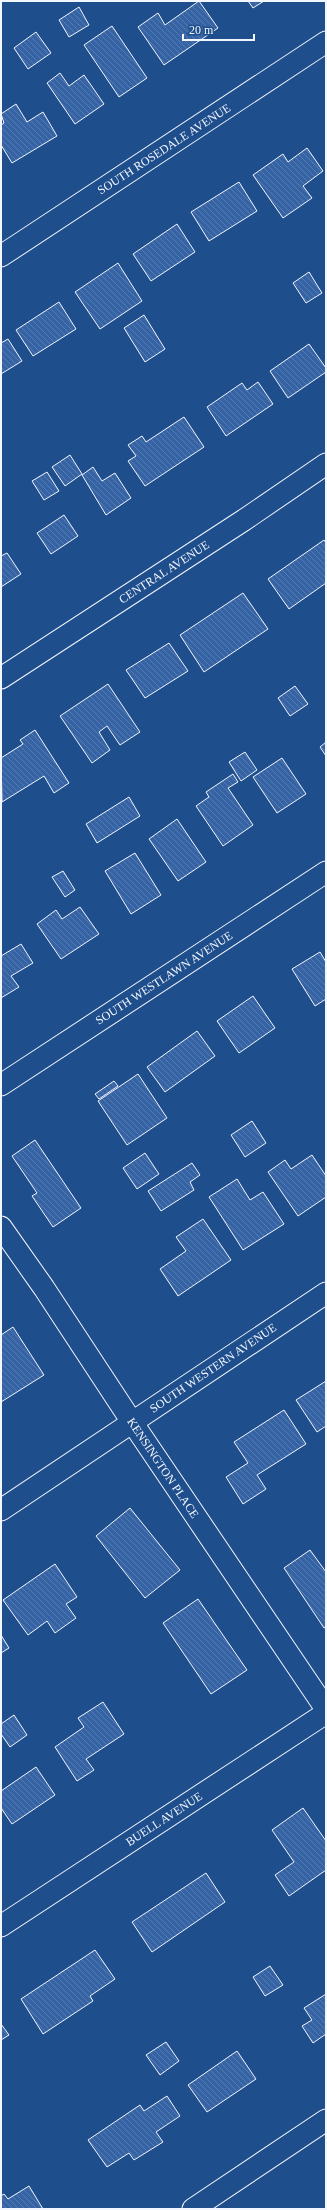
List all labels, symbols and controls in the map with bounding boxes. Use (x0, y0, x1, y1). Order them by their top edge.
scale bar (183, 16, 254, 42)
text: 20 m (189, 23, 214, 37)
street label: SOUTH ROSEDALE AVENUE (95, 101, 233, 197)
street label: CENTRAL AVENUE (116, 538, 212, 606)
street label: SOUTH WESTLAWN AVENUE (93, 928, 235, 1028)
street label: SOUTH WESTERN AVENUE (147, 1320, 279, 1416)
street label: KENSINGTON PLACE (124, 1415, 202, 1521)
street label: BUELL AVENUE (123, 1789, 205, 1849)

